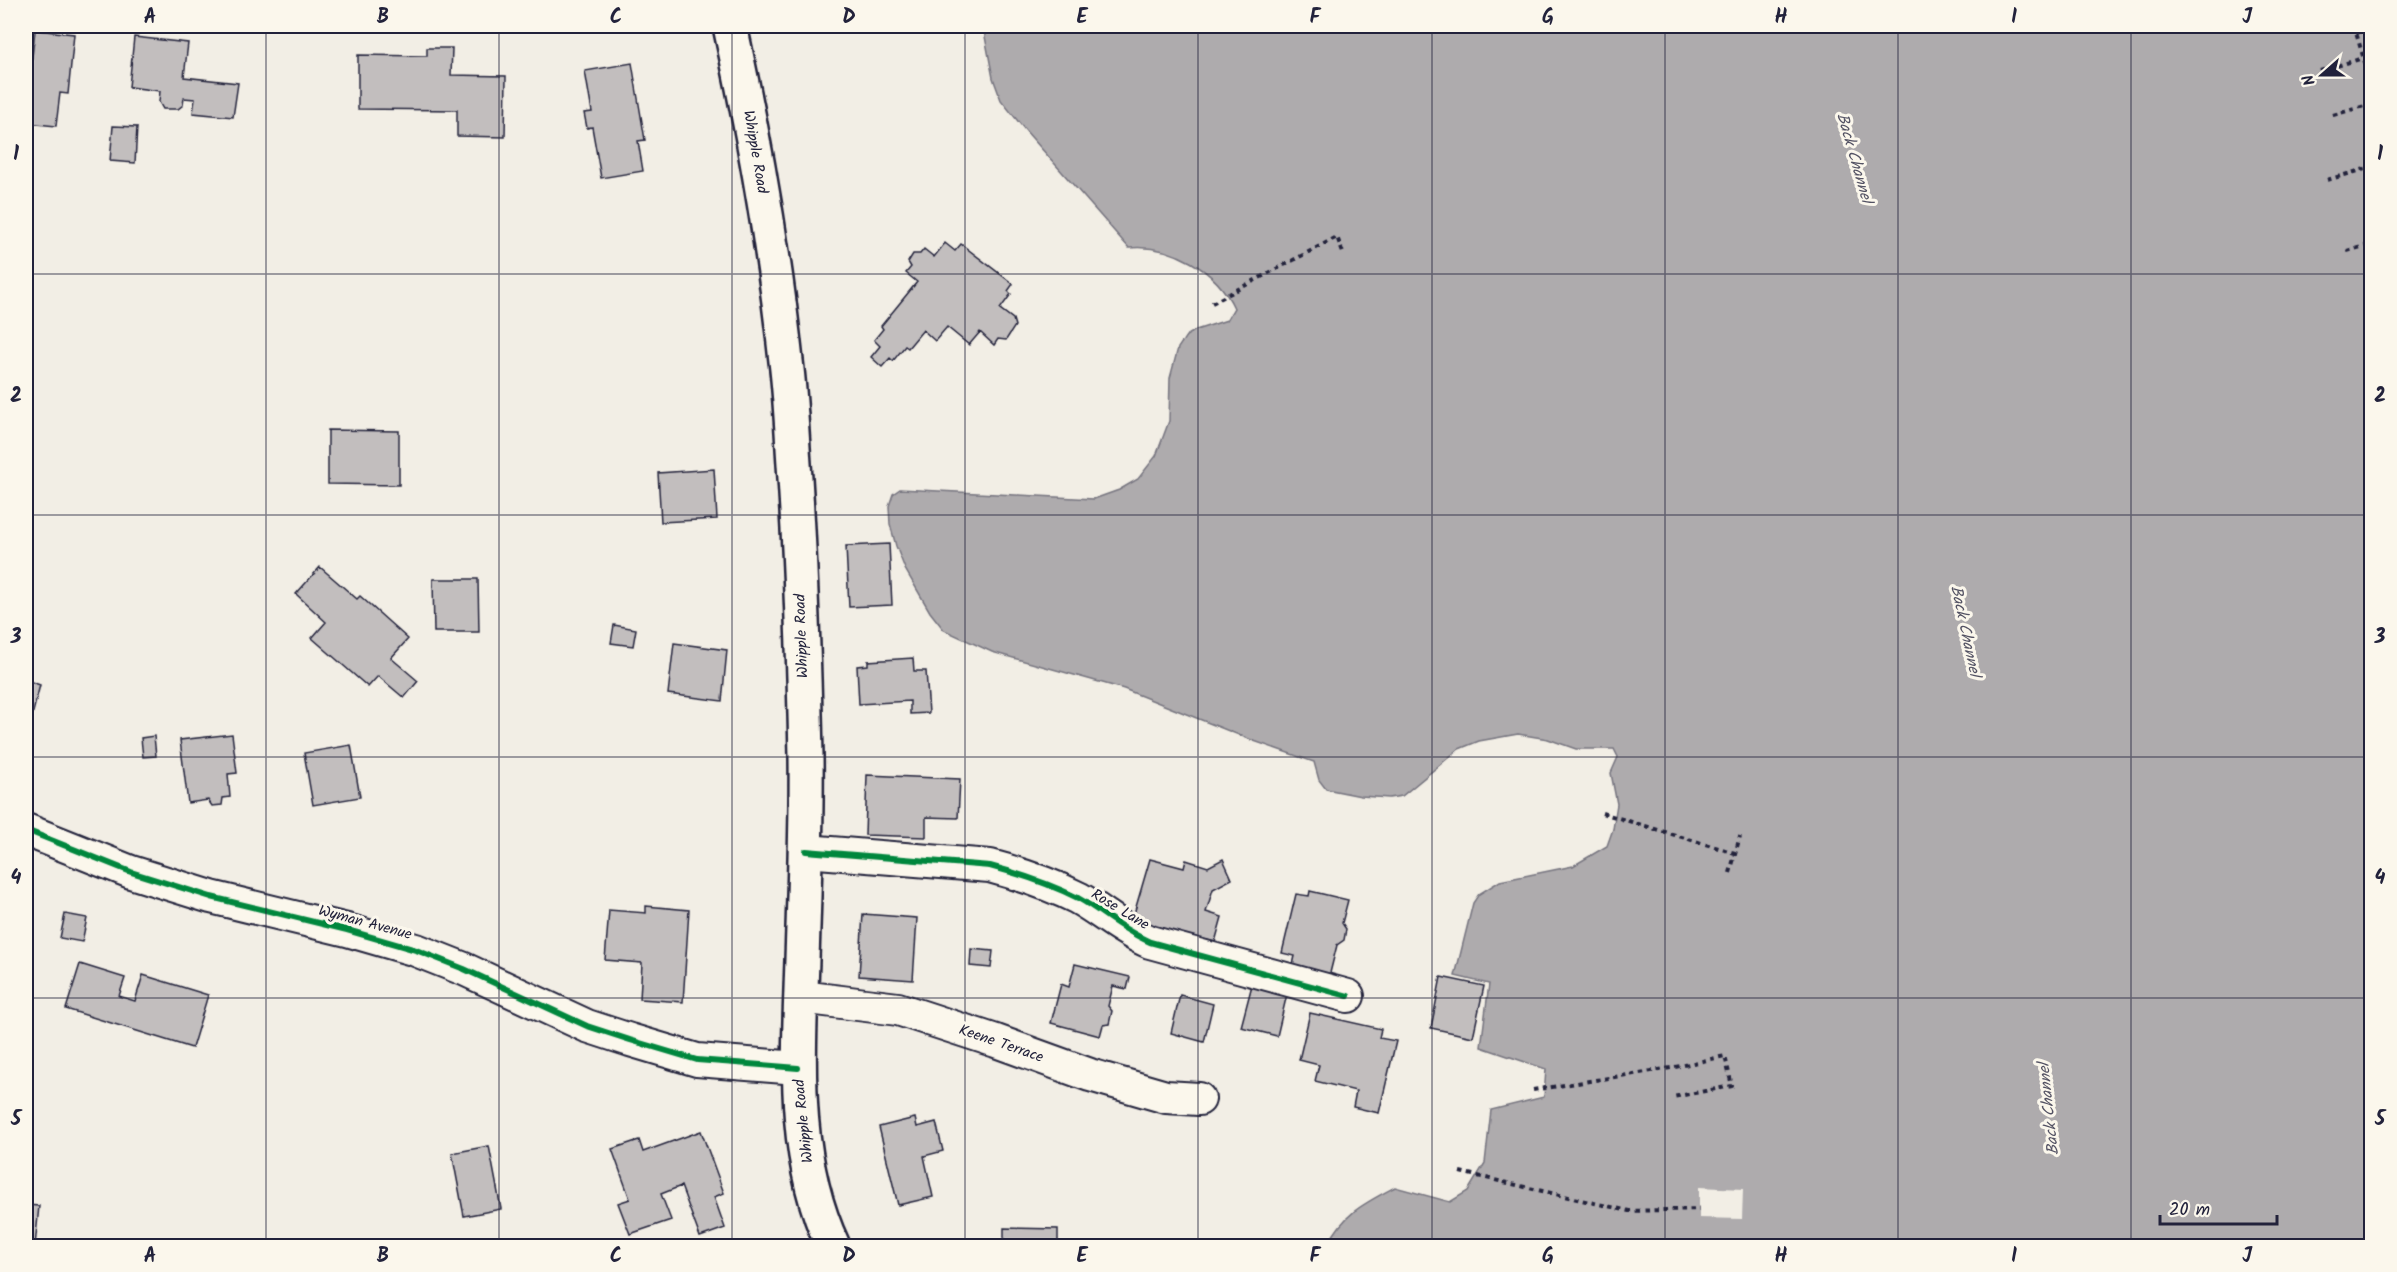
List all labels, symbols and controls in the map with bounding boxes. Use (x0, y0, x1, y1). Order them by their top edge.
text: A (144, 2, 156, 34)
text: B (377, 2, 389, 34)
text: C (610, 2, 622, 34)
text: D (842, 2, 856, 34)
text: E (1076, 2, 1088, 34)
text: F (1310, 2, 1322, 34)
text: G (1542, 2, 1554, 34)
text: H (1774, 2, 1788, 34)
text: I (2011, 2, 2017, 34)
text: J (2242, 2, 2253, 34)
north arrow (2292, 45, 2352, 105)
text: N (2296, 71, 2323, 89)
street label: Whipple Road (736, 108, 774, 196)
water label: Back Channel (1829, 110, 1880, 209)
text: 1 (13, 139, 19, 171)
text: 1 (2377, 139, 2383, 171)
text: 2 (10, 381, 22, 413)
text: 2 (2374, 381, 2386, 413)
water label: Back Channel (1943, 583, 1987, 682)
street label: Whipple Road (789, 593, 815, 678)
text: 3 (10, 622, 22, 654)
text: 3 (2374, 622, 2386, 654)
text: 4 (11, 863, 22, 895)
text: 4 (2375, 863, 2386, 895)
street label: Rose Lane (1086, 883, 1154, 937)
street label: Wyman Avenue (316, 899, 415, 947)
street label: Keene Terrace (955, 1018, 1047, 1070)
water label: Back Channel (2031, 1059, 2066, 1156)
street label: Whipple Road (788, 1077, 820, 1164)
text: 5 (10, 1104, 23, 1136)
text: 5 (2374, 1104, 2387, 1136)
scale bar (2160, 1188, 2277, 1226)
text: 20 m (2169, 1196, 2210, 1225)
text: A (144, 1241, 156, 1272)
text: B (377, 1241, 389, 1272)
text: C (610, 1241, 622, 1272)
text: D (842, 1241, 856, 1272)
text: E (1076, 1241, 1088, 1272)
text: F (1310, 1241, 1322, 1272)
text: G (1542, 1241, 1554, 1272)
text: H (1774, 1241, 1788, 1272)
text: I (2011, 1241, 2017, 1272)
text: J (2242, 1241, 2253, 1272)

